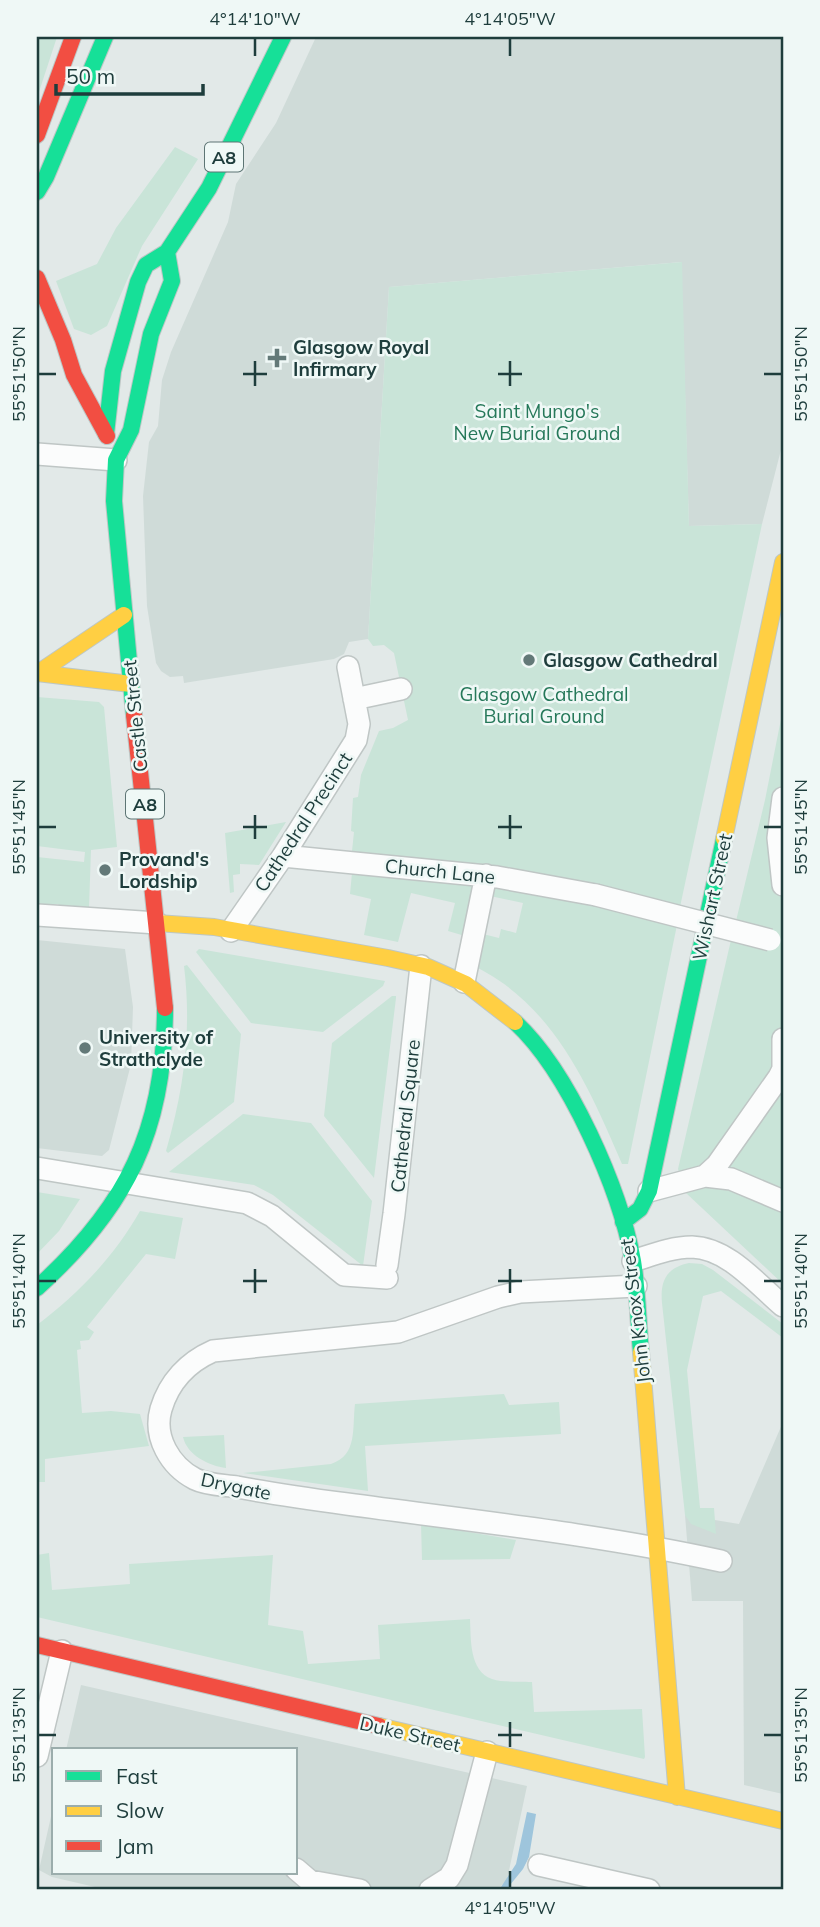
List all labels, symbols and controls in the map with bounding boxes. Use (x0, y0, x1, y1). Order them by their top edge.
text: 4°14'10"W (209, 7, 301, 30)
text: 4°14'05"W (464, 7, 556, 30)
scale bar (56, 52, 203, 96)
text: 50 m (66, 63, 115, 89)
road number: A8 (205, 142, 243, 172)
text: 55°51'50"N (7, 326, 30, 422)
text: 55°51'50"N (789, 326, 812, 422)
place label: Glasgow Royal Infirmary (293, 335, 429, 381)
marker: Glasgow Royal Infirmary (267, 348, 287, 368)
park label: Saint Mungo's New Burial Ground (453, 399, 621, 445)
place label: Glasgow Cathedral (543, 648, 718, 672)
marker: Glasgow Cathedral (521, 652, 537, 668)
street label: Castle Street (117, 659, 153, 773)
park label: Glasgow Cathedral Burial Ground (459, 682, 629, 728)
street label: Cathedral Precinct (249, 747, 357, 896)
text: 55°51'45"N (7, 779, 30, 875)
text: 55°51'45"N (789, 779, 812, 875)
road number: A8 (126, 790, 164, 818)
street label: Wishart Street (687, 831, 737, 963)
place label: Provand's Lordship (119, 847, 209, 893)
street label: Church Lane (384, 853, 496, 889)
marker: Provand's Lordship (97, 862, 113, 878)
place label: University of Strathclyde (99, 1025, 214, 1071)
street label: Cathedral Square (385, 1038, 425, 1194)
marker: University of Strathclyde (77, 1040, 93, 1056)
text: 55°51'40"N (7, 1233, 30, 1329)
text: 55°51'40"N (789, 1233, 812, 1329)
street label: John Knox Street (614, 1237, 656, 1385)
street label: Drygate (199, 1467, 273, 1505)
text: 55°51'35"N (7, 1687, 30, 1783)
text: 55°51'35"N (789, 1687, 812, 1783)
street label: Duke Street (357, 1711, 463, 1757)
legend (52, 1748, 298, 1874)
text: Fast (116, 1763, 158, 1789)
text: Slow (116, 1797, 164, 1823)
text: Jam (116, 1833, 154, 1859)
text: 4°14'05"W (464, 1896, 556, 1919)

